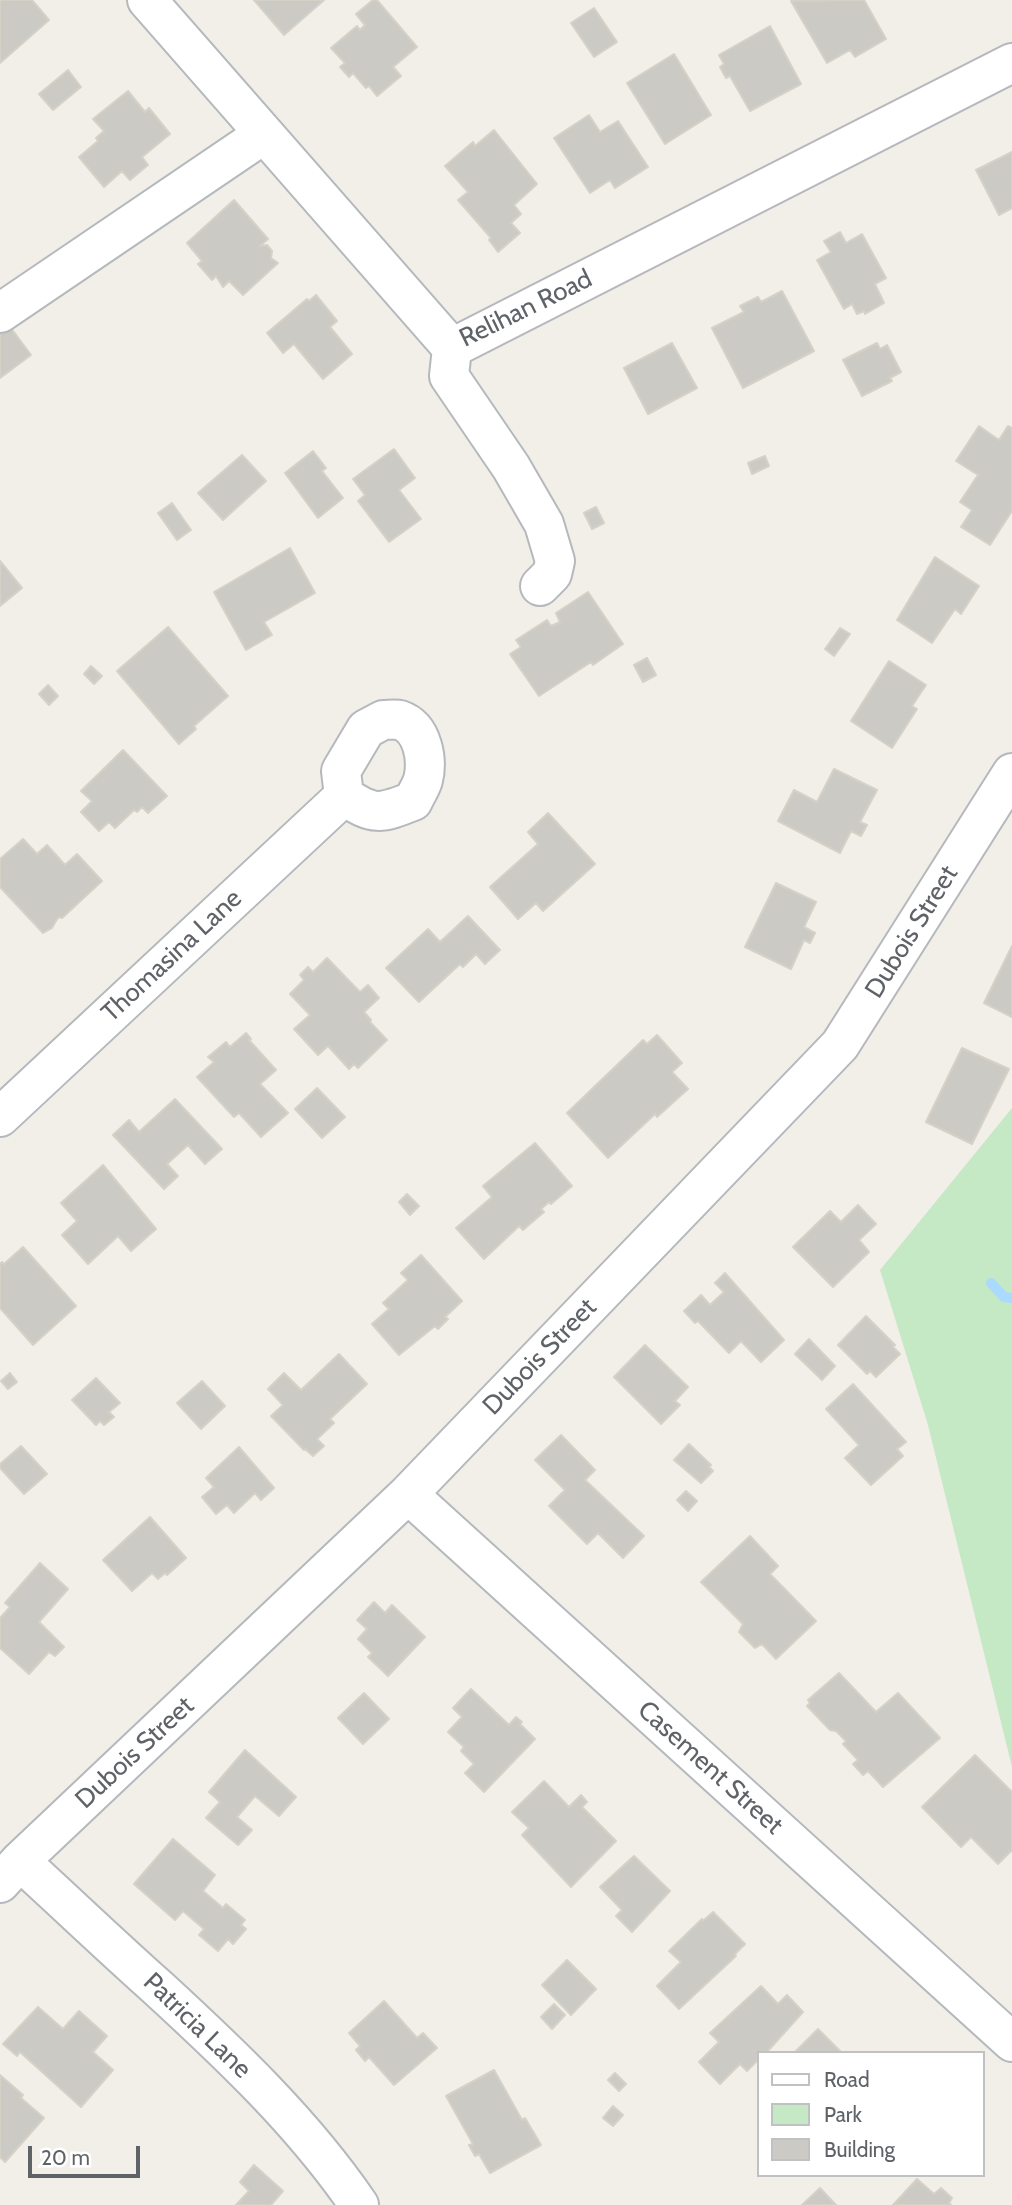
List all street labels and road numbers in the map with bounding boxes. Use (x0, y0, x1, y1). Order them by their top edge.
street label: Relihan Road (455, 264, 597, 354)
street label: Dubois Street (859, 860, 965, 1004)
street label: Thomasina Lane (96, 883, 248, 1029)
street label: Dubois Street (477, 1292, 603, 1422)
street label: Dubois Street (69, 1690, 201, 1816)
street label: Casement Street (631, 1695, 789, 1841)
street label: Patricia Lane (136, 1967, 258, 2085)

